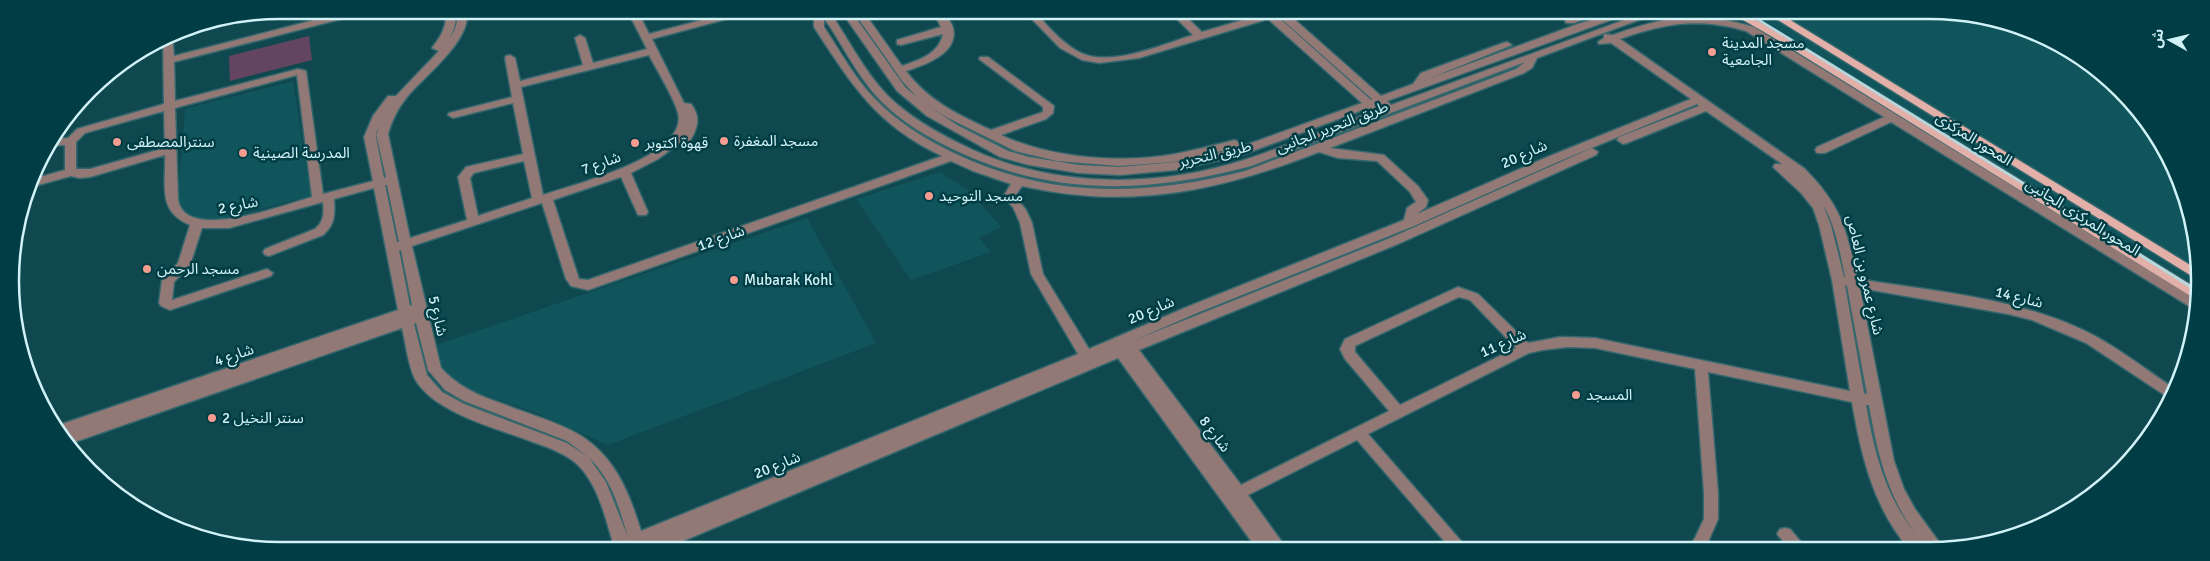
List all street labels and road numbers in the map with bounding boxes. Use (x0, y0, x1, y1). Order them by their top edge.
street label: طريق التحرير الجانبى (1273, 97, 1391, 158)
street label: المحور المركزى (1933, 108, 2015, 170)
street label: شارع 20 (1498, 136, 1551, 175)
street label: طريق التحرير (1176, 137, 1253, 172)
street label: شارع 7 (579, 148, 624, 181)
street label: المحور المركزى الجانبى (2022, 175, 2144, 259)
street label: شارع 2 (216, 192, 260, 221)
street label: شارع عمرو بن العاص (1840, 213, 1888, 337)
street label: شارع 12 (695, 221, 748, 258)
street label: شارع 14 (1992, 282, 2045, 315)
street label: شارع 20 (1125, 292, 1178, 331)
street label: شارع 5 (422, 294, 451, 339)
street label: شارع 11 (1477, 325, 1530, 364)
street label: شارع 4 (212, 340, 257, 373)
street label: شارع 8 (1193, 412, 1235, 458)
street label: شارع 20 (751, 447, 804, 485)

